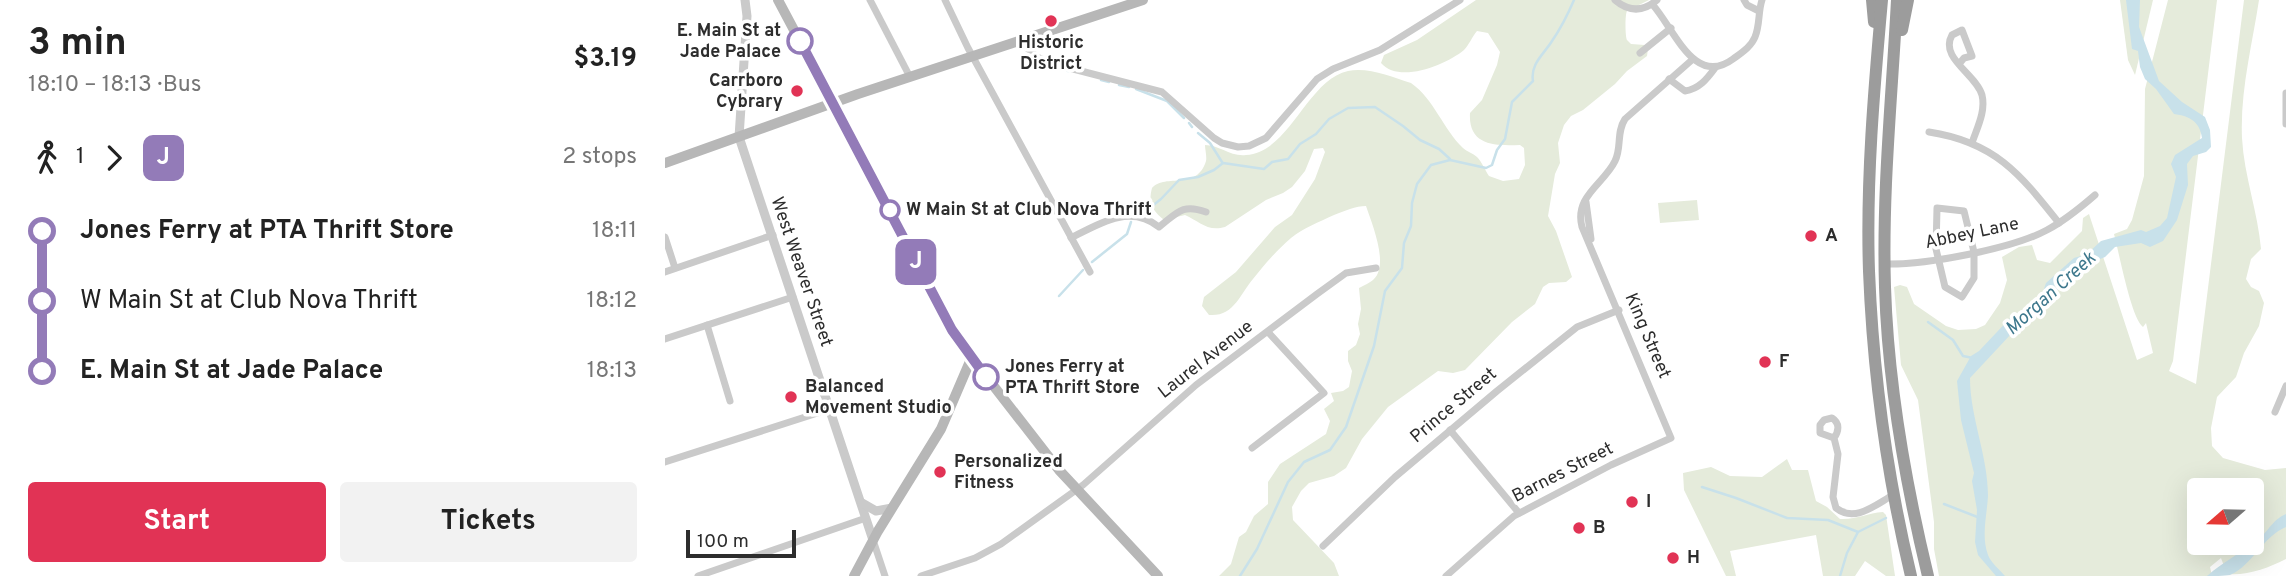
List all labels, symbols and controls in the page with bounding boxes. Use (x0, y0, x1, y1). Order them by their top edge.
marker: Historic District (1043, 13, 1059, 29)
text: 3 min (28, 20, 127, 69)
place label: E. Main St at Jade Palace (677, 20, 781, 64)
marker: E. Main St at Jade Palace (787, 28, 813, 54)
place label: Historic District (1018, 32, 1084, 76)
text: $3.19 (574, 43, 637, 76)
place label: Carrboro Cybrary (709, 70, 783, 114)
text: 18:10 – 18:13 · Bus (28, 71, 202, 100)
marker: Carrboro Cybrary (789, 83, 805, 99)
icon: walk (28, 139, 66, 177)
icon: forward (95, 139, 133, 177)
text: 1 (76, 143, 85, 172)
text: J (157, 143, 170, 173)
text: 2 stops (562, 143, 637, 172)
street label: West Weaver Street (765, 194, 837, 350)
place label: W Main St at Club Nova Thrift (906, 199, 1152, 222)
marker: W Main St at Club Nova Thrift (880, 200, 900, 220)
street label: Abbey Lane (1923, 213, 2021, 255)
text: Jones Ferry at PTA Thrift Store (80, 215, 454, 248)
text: 18:11 (592, 217, 637, 246)
place label: A (1825, 225, 1838, 248)
marker: A (1803, 228, 1819, 244)
line badge: J (893, 239, 939, 285)
text: J (909, 247, 923, 277)
water label: Morgan Creek (2001, 247, 2102, 341)
text: W Main St at Club Nova Thrift (80, 285, 418, 318)
text: 18:12 (587, 287, 637, 316)
street label: King Street (1619, 290, 1675, 382)
street label: Laurel Avenue (1154, 316, 1258, 404)
place label: F (1779, 351, 1789, 374)
marker: F (1757, 354, 1773, 370)
text: E. Main St at Jade Palace (80, 355, 383, 388)
place label: Jones Ferry at PTA Thrift Store (1005, 356, 1140, 400)
text: 18:13 (587, 357, 637, 386)
street label: Prince Street (1406, 363, 1502, 449)
marker: Jones Ferry at PTA Thrift Store (973, 364, 999, 390)
place label: Balanced Movement Studio (805, 376, 952, 420)
marker: Balanced Movement Studio (783, 389, 799, 405)
street label: Barnes Street (1508, 438, 1618, 508)
place label: Personalized Fitness (954, 451, 1063, 495)
marker: Personalized Fitness (932, 464, 948, 480)
north arrow (2187, 478, 2265, 555)
map controls (2187, 478, 2264, 555)
button: Start (28, 482, 326, 562)
button: Tickets (340, 482, 637, 562)
place label: I (1646, 491, 1651, 514)
marker: I (1624, 494, 1640, 510)
place label: B (1593, 517, 1605, 540)
marker: B (1571, 520, 1587, 536)
scale bar (686, 527, 796, 559)
text: 100 m (697, 530, 749, 554)
place label: H (1687, 547, 1700, 570)
marker: H (1665, 550, 1681, 566)

